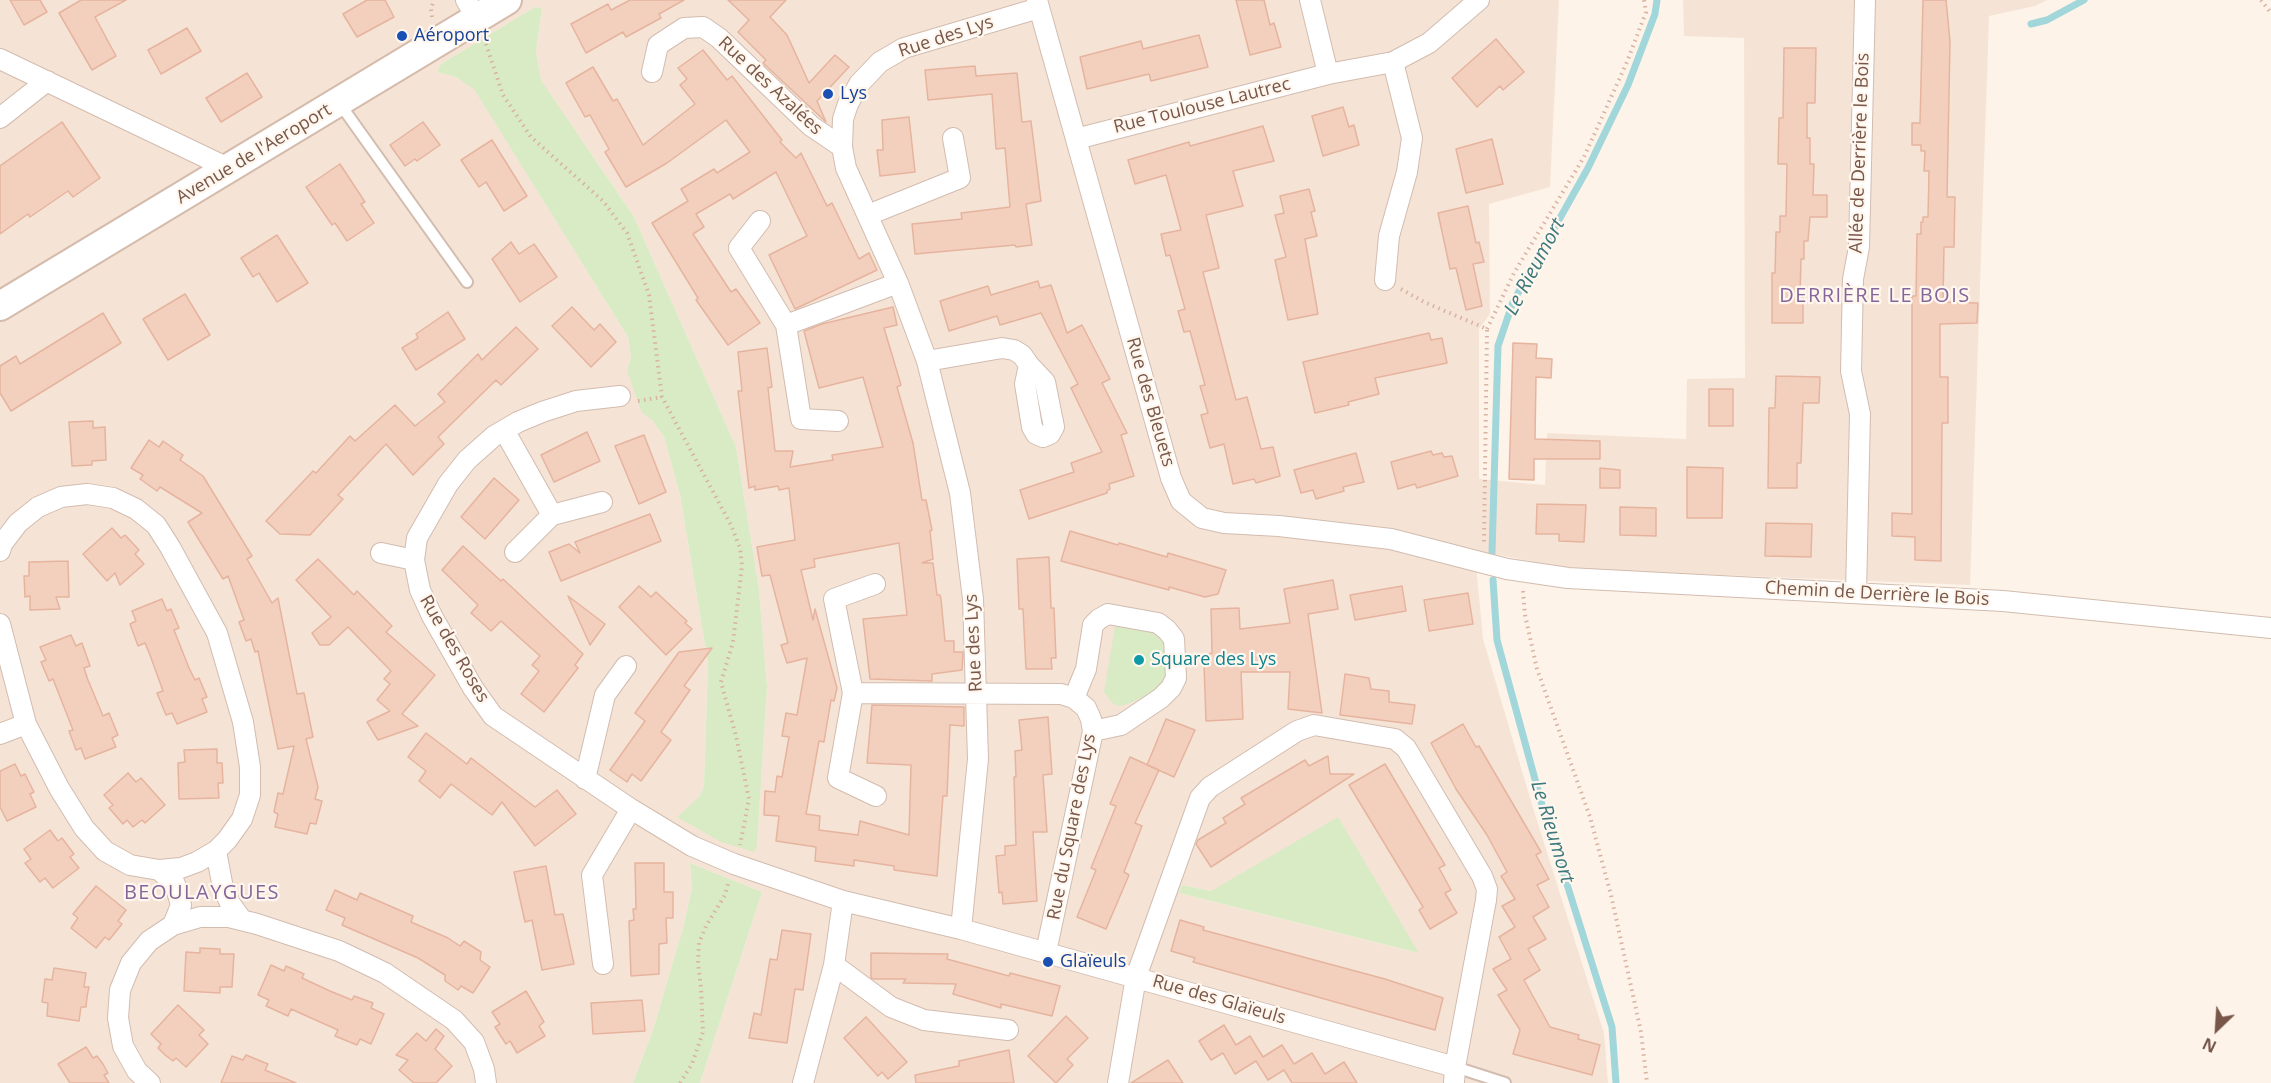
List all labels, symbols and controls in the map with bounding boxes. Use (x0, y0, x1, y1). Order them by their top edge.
street label: Rue des Lys (896, 12, 996, 62)
place label: Aéroport (414, 25, 489, 47)
marker: Aéroport (395, 29, 409, 43)
street label: Rue des Azalées (713, 32, 827, 140)
street label: Allée de Derrière le Bois (1846, 52, 1874, 254)
street label: Rue Toulouse Lautrec (1111, 74, 1293, 138)
place label: Lys (840, 83, 867, 105)
marker: Lys (821, 87, 835, 101)
street label: Avenue de l'Aeroport (173, 99, 335, 209)
water label: Le Rieumort (1500, 215, 1570, 319)
district label: DERRIÈRE LE BOIS (1779, 284, 1971, 308)
street label: Rue des Bleuets (1121, 335, 1179, 469)
street label: Chemin de Derrière le Bois (1764, 577, 1990, 611)
street label: Rue des Roses (415, 591, 493, 707)
street label: Rue des Lys (961, 593, 987, 693)
place label: Square des Lys (1151, 649, 1276, 671)
marker: Square des Lys (1132, 653, 1146, 667)
street label: Rue du Square des Lys (1043, 732, 1101, 922)
water label: Le Rieumort (1525, 778, 1579, 886)
district label: BEOULAYGUES (124, 881, 280, 905)
place label: Glaïeuls (1060, 951, 1126, 973)
marker: Glaïeuls (1041, 955, 1055, 969)
street label: Rue des Glaïeuls (1150, 971, 1288, 1029)
north arrow (2187, 999, 2247, 1059)
text: N (2199, 1033, 2220, 1058)

